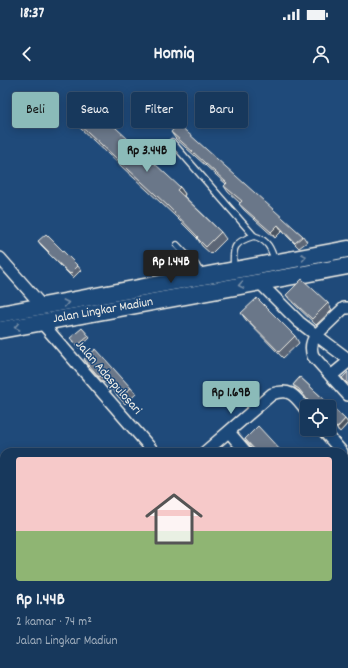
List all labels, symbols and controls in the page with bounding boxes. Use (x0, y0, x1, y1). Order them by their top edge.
text: 18:37 (20, 3, 44, 25)
text: Homiq (154, 42, 194, 67)
icon: back (16, 43, 38, 65)
icon: person (310, 43, 332, 65)
chip: Beli (12, 92, 59, 128)
chip: Sewa (67, 92, 123, 128)
chip: Filter (131, 92, 187, 128)
chip: Baru (195, 92, 248, 128)
pin: Rp 3.44B (106, 139, 188, 173)
text: Rp 3.44B (127, 142, 167, 161)
pin: Rp 1.44B (130, 250, 212, 284)
text: Rp 1.44B (152, 253, 190, 272)
one-way arrow (300, 253, 307, 261)
one-way arrow (238, 280, 244, 289)
street label: Jalan Lingkar Madiun (51, 293, 155, 329)
one-way arrow (63, 299, 69, 307)
one-way arrow (13, 322, 20, 330)
street label: Jalan Adaspulosari (70, 337, 146, 420)
pin: Rp 1.69B (190, 381, 272, 415)
text: Rp 1.69B (212, 384, 250, 403)
map controls (300, 400, 336, 436)
button: locate (300, 400, 336, 436)
icon: home (138, 483, 210, 555)
text: Rp 1.44B (16, 589, 65, 613)
text: 2 kamar · 74 m² (16, 613, 92, 632)
text: Jalan Lingkar Madiun (16, 632, 117, 651)

